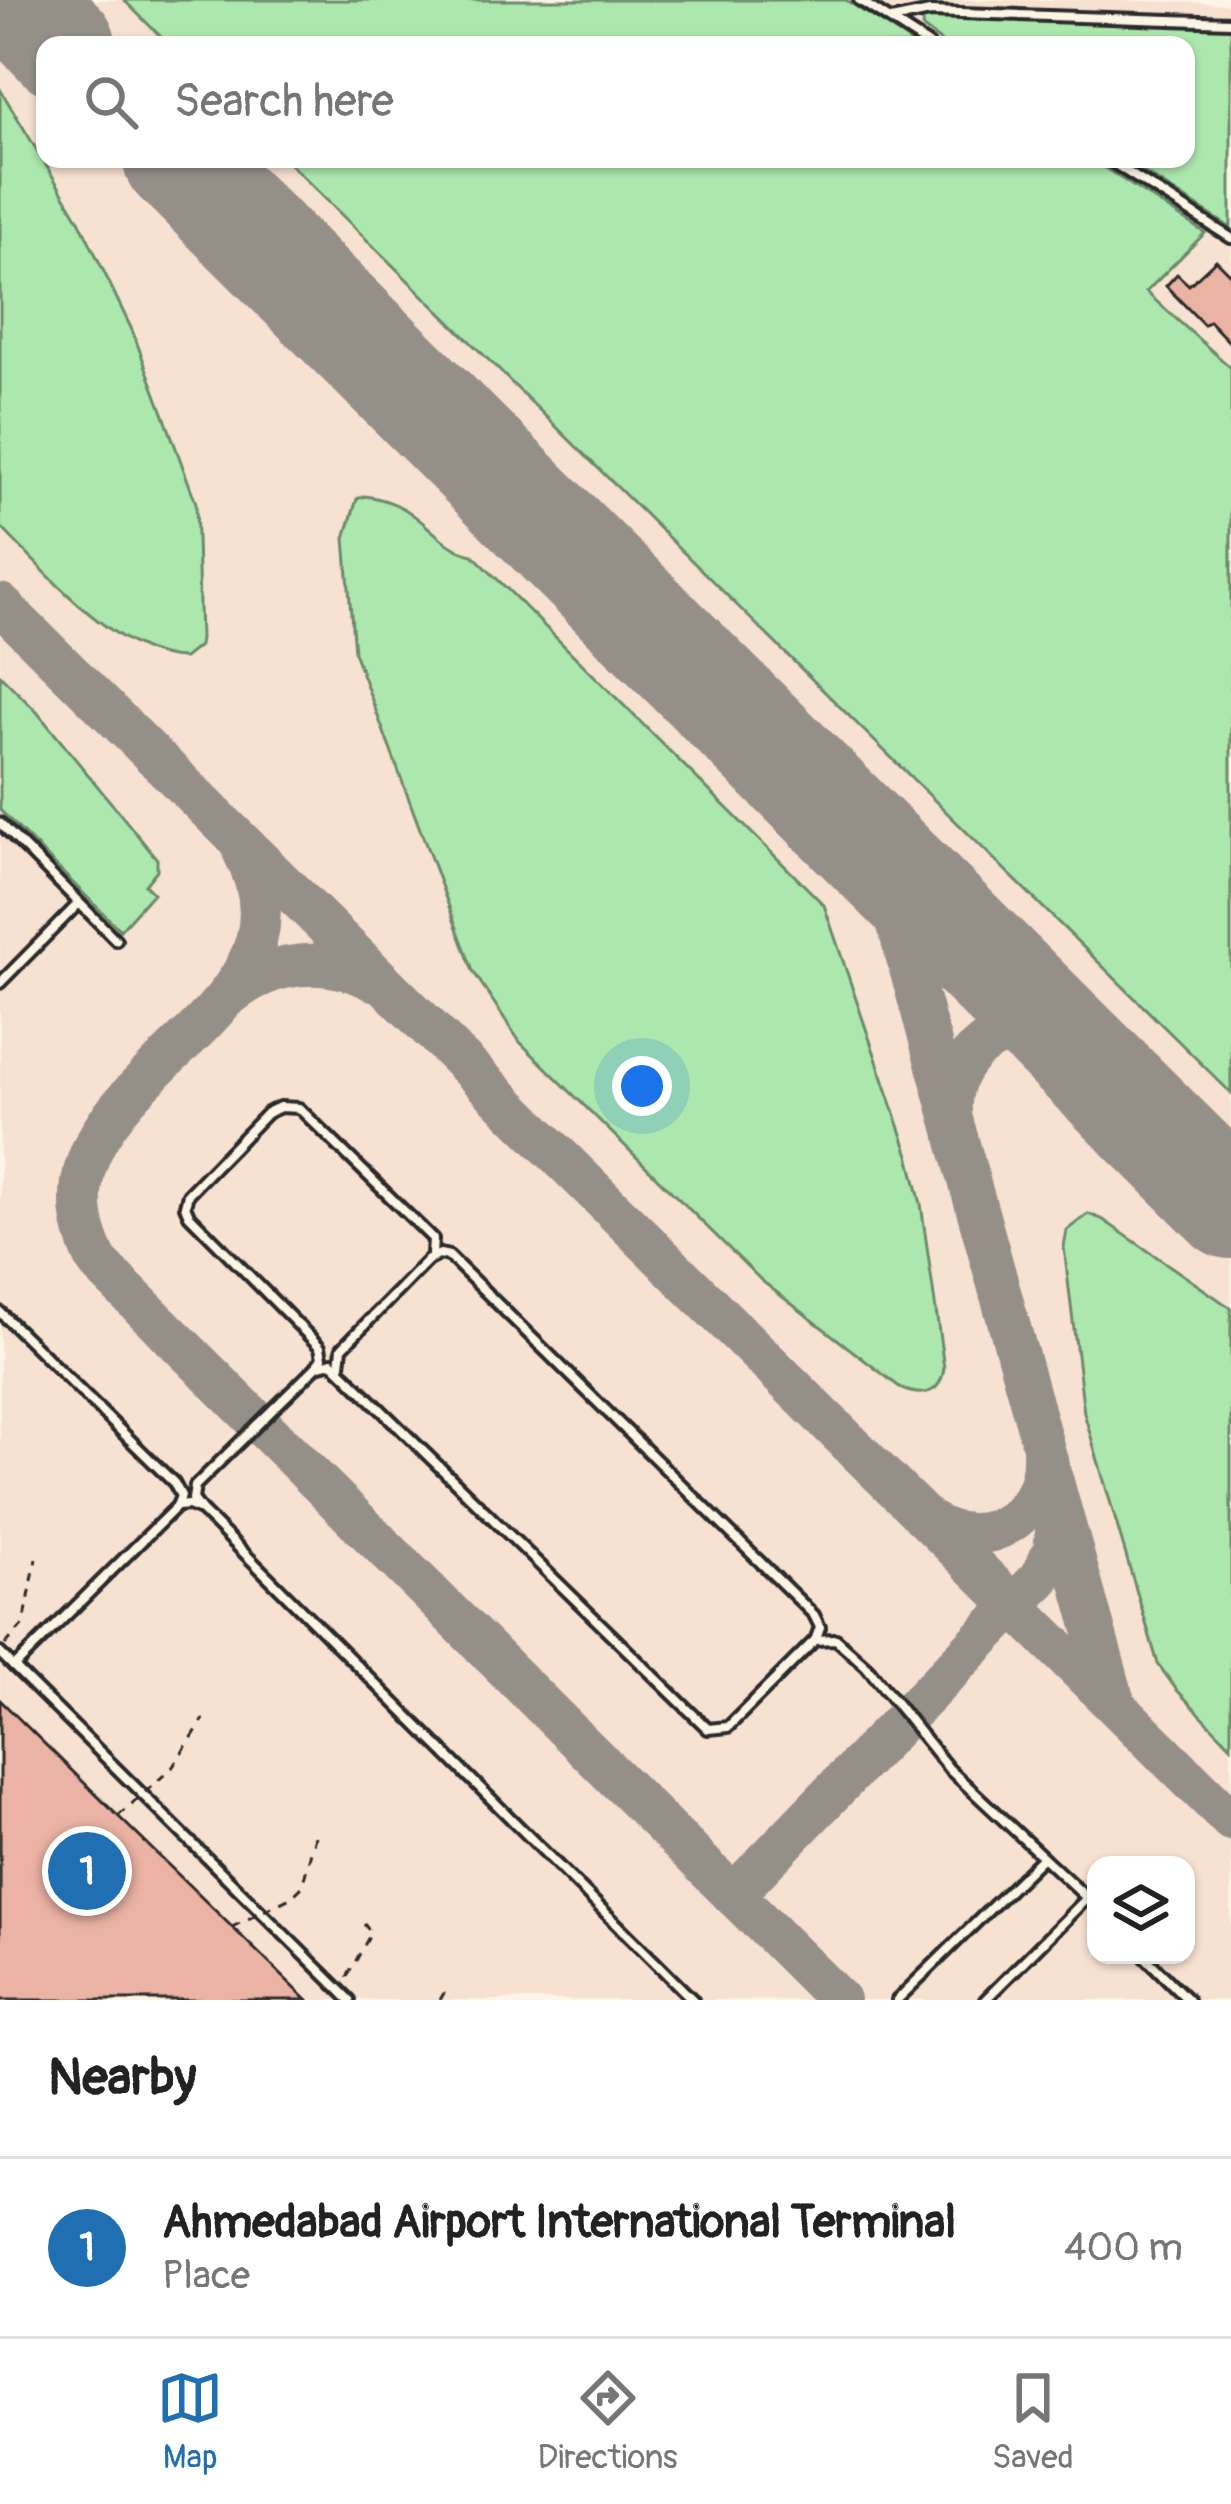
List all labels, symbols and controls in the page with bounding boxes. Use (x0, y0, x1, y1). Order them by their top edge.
search box (36, 36, 1195, 168)
icon: search (78, 69, 144, 135)
text: Search here (174, 74, 394, 130)
your location (612, 1056, 672, 1116)
pin: 1 (48, 1826, 126, 1916)
map controls (1087, 1856, 1195, 1964)
button: layers (1087, 1856, 1195, 1964)
text: Nearby (48, 2046, 196, 2110)
text: Ahmedabad Airport International Terminal (162, 2195, 956, 2251)
text: 1 (79, 2223, 95, 2272)
text: 400 m (1064, 2223, 1183, 2272)
text: Place (162, 2251, 250, 2300)
tab: Map (157, 2365, 223, 2478)
tab: Directions (538, 2365, 678, 2478)
tab: Saved (992, 2365, 1074, 2478)

